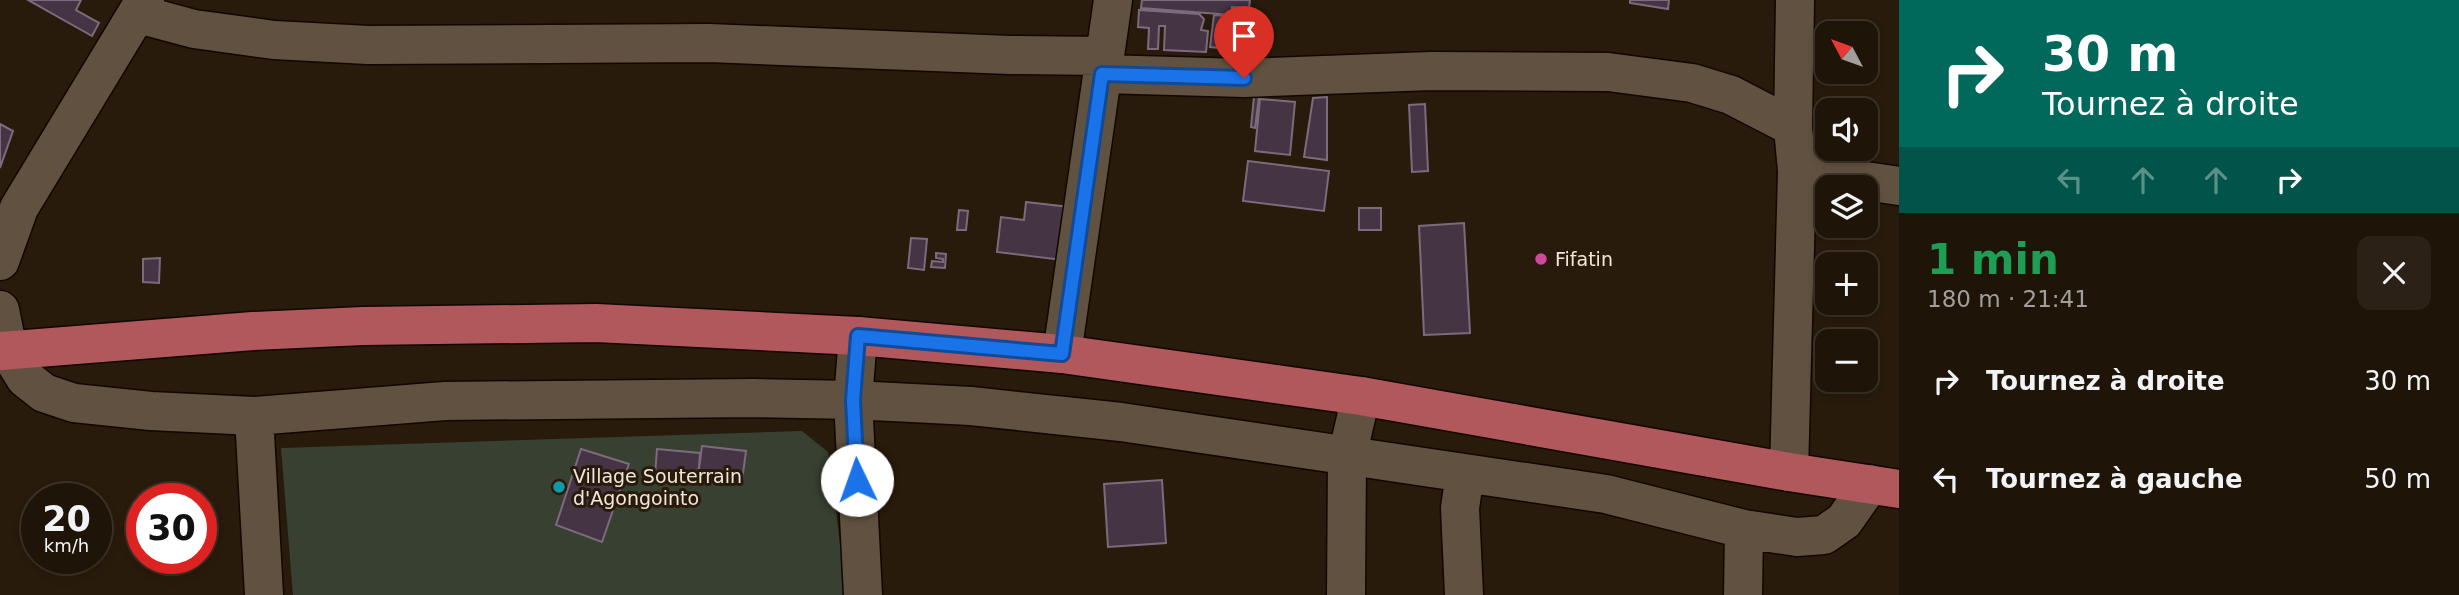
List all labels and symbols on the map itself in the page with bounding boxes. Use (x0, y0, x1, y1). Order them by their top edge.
pin (1214, 6, 1274, 78)
north arrow (1815, 21, 1878, 84)
place label: Fifatin (1555, 248, 1613, 270)
marker: Fifatin (1533, 251, 1549, 267)
position arrow (820, 443, 894, 517)
place label: Village Souterrain d'Agongointo (573, 465, 742, 509)
marker: Village Souterrain d'Agongointo (551, 479, 567, 495)
speed limit sign: 30 (126, 483, 217, 574)

